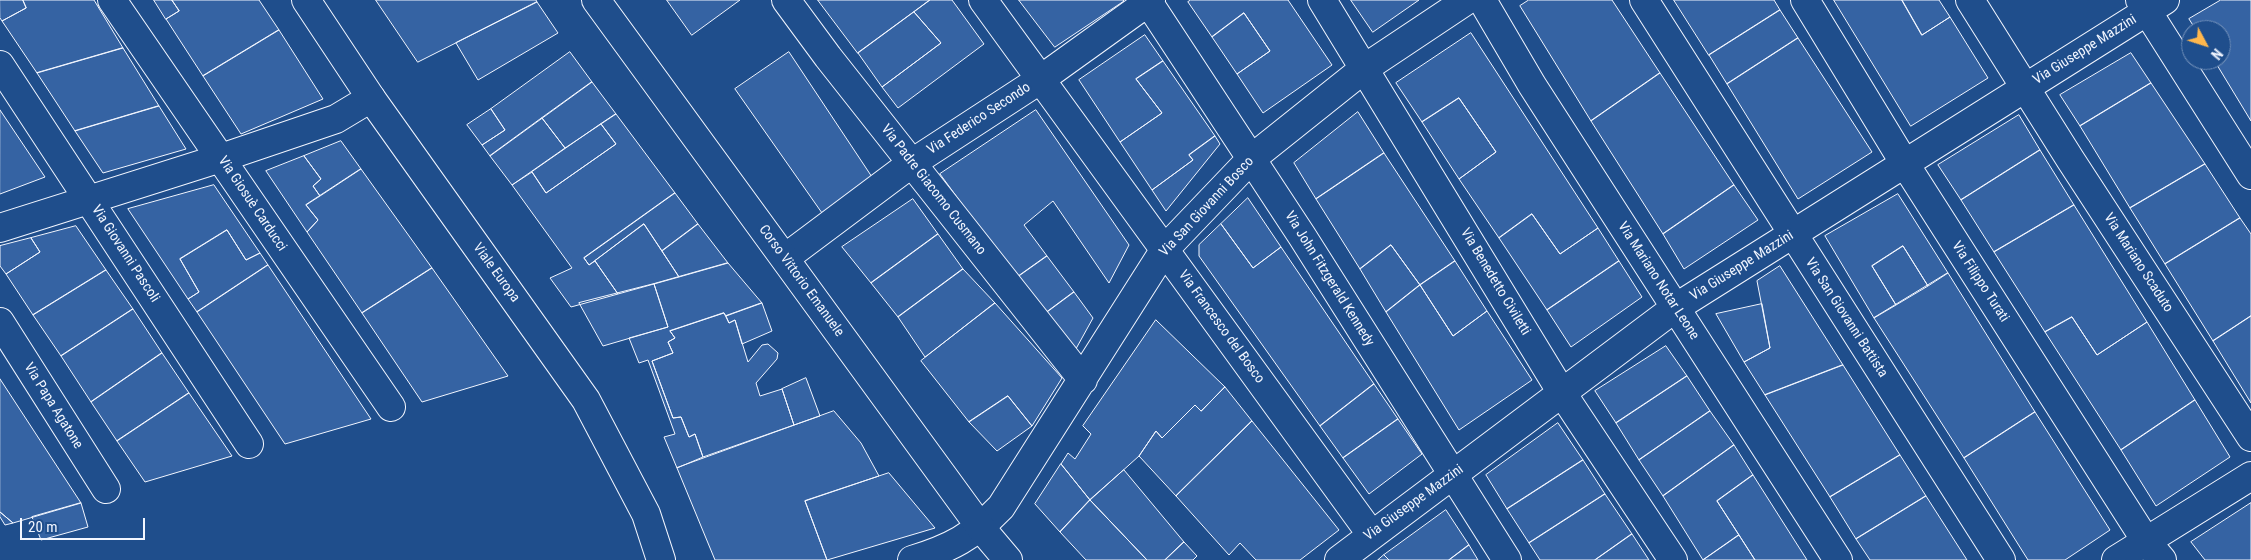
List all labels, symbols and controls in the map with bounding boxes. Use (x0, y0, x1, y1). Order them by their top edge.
street label: Via Giuseppe Mazzini (2030, 11, 2140, 89)
north arrow (2181, 20, 2231, 70)
text: N (2208, 46, 2226, 62)
street label: Via Federico Secondo (924, 79, 1034, 159)
street label: Via Padre Giacomo Cusmano (877, 121, 989, 259)
street label: Via Giosuè Carducci (214, 153, 290, 255)
street label: Via San Giovanni Bosco (1156, 154, 1258, 260)
street label: Via Giovanni Pascoli (87, 202, 163, 306)
street label: Via John Fitzgerald Kennedy (1281, 208, 1377, 350)
street label: Via Mariano Scaduto (2100, 210, 2176, 316)
street label: Via Mariano Notar Leone (1614, 219, 1702, 343)
street label: Corso Vittorio Emanuele (755, 222, 847, 340)
street label: Via Benedetto Civiletti (1456, 225, 1534, 339)
street label: Via Giuseppe Mazzini (1687, 227, 1797, 305)
street label: Via Filippo Turati (1948, 238, 2012, 326)
street label: Viale Europa (469, 240, 523, 306)
street label: Via San Giovanni Battista (1801, 255, 1891, 381)
street label: Via Francesco del Bosco (1174, 267, 1268, 387)
street label: Via Papa Agatone (20, 360, 86, 452)
street label: Via Giuseppe Mazzini (1361, 461, 1467, 545)
scale bar (22, 508, 148, 540)
text: 20 m (28, 518, 58, 536)

